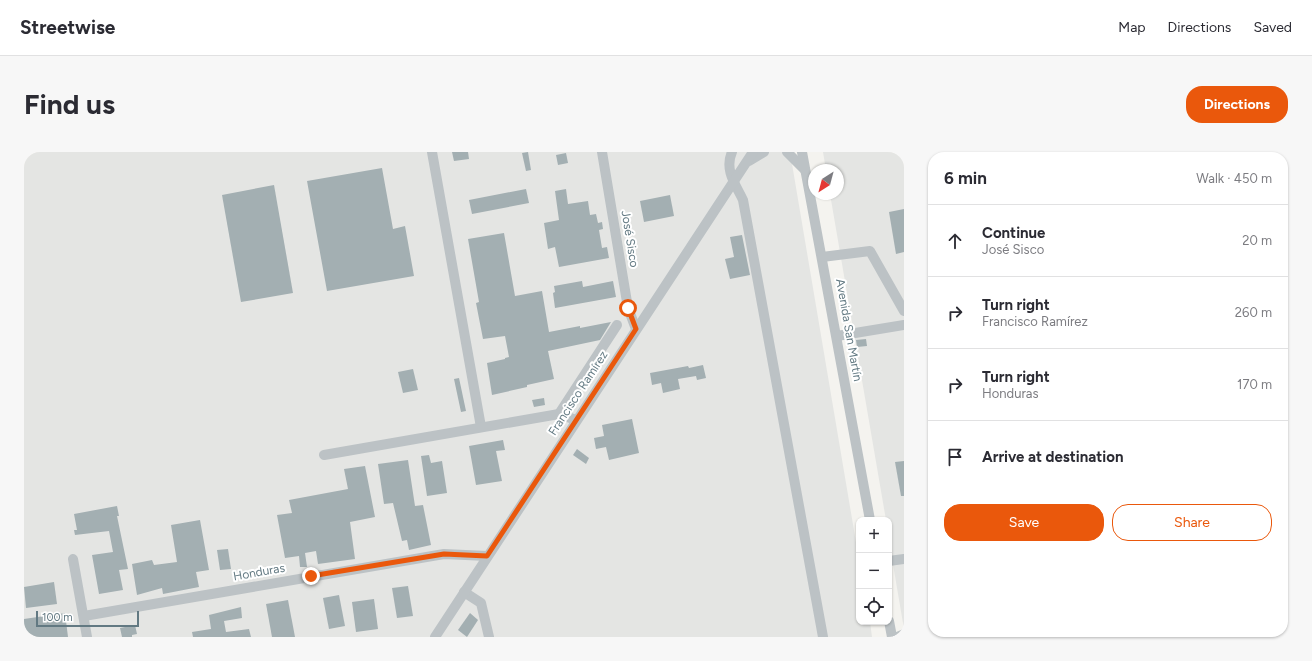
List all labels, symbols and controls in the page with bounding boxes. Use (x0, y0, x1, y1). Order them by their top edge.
text: Streetwise (20, 16, 115, 39)
text: Map (1118, 19, 1146, 36)
text: Directions (1168, 19, 1231, 36)
text: Saved (1253, 19, 1292, 36)
button: Directions (1186, 86, 1288, 123)
text: Find us (24, 87, 115, 121)
north arrow (808, 164, 844, 200)
text: 6 min (944, 168, 987, 188)
text: Walk · 450 m (1196, 171, 1272, 186)
street label: José Sisco (619, 210, 641, 269)
text: Continue (982, 224, 1045, 242)
icon: ahead (944, 230, 966, 252)
text: 20 m (1242, 233, 1272, 248)
text: José Sisco (982, 242, 1044, 257)
street label: Avenida San Martín (833, 278, 865, 383)
text: Turn right (982, 296, 1050, 314)
route start (619, 299, 637, 317)
icon: right (944, 302, 966, 324)
text: 260 m (1235, 305, 1272, 320)
text: Francisco Ramírez (982, 314, 1088, 329)
street label: Francisco Ramírez (546, 348, 611, 438)
text: Turn right (982, 368, 1050, 386)
icon: right (944, 374, 966, 396)
text: 170 m (1237, 377, 1272, 392)
text: Honduras (982, 386, 1039, 401)
icon: arrive (944, 446, 966, 468)
text: Arrive at destination (982, 448, 1123, 466)
button: Save (944, 504, 1104, 541)
button: Share (1112, 504, 1272, 541)
map controls (856, 517, 892, 625)
button: + (856, 517, 892, 553)
button: − (856, 553, 892, 589)
street label: Honduras (232, 561, 286, 583)
route end (302, 567, 320, 585)
button: locate (856, 589, 892, 625)
scale bar (36, 609, 139, 628)
text: 100 m (42, 611, 73, 624)

